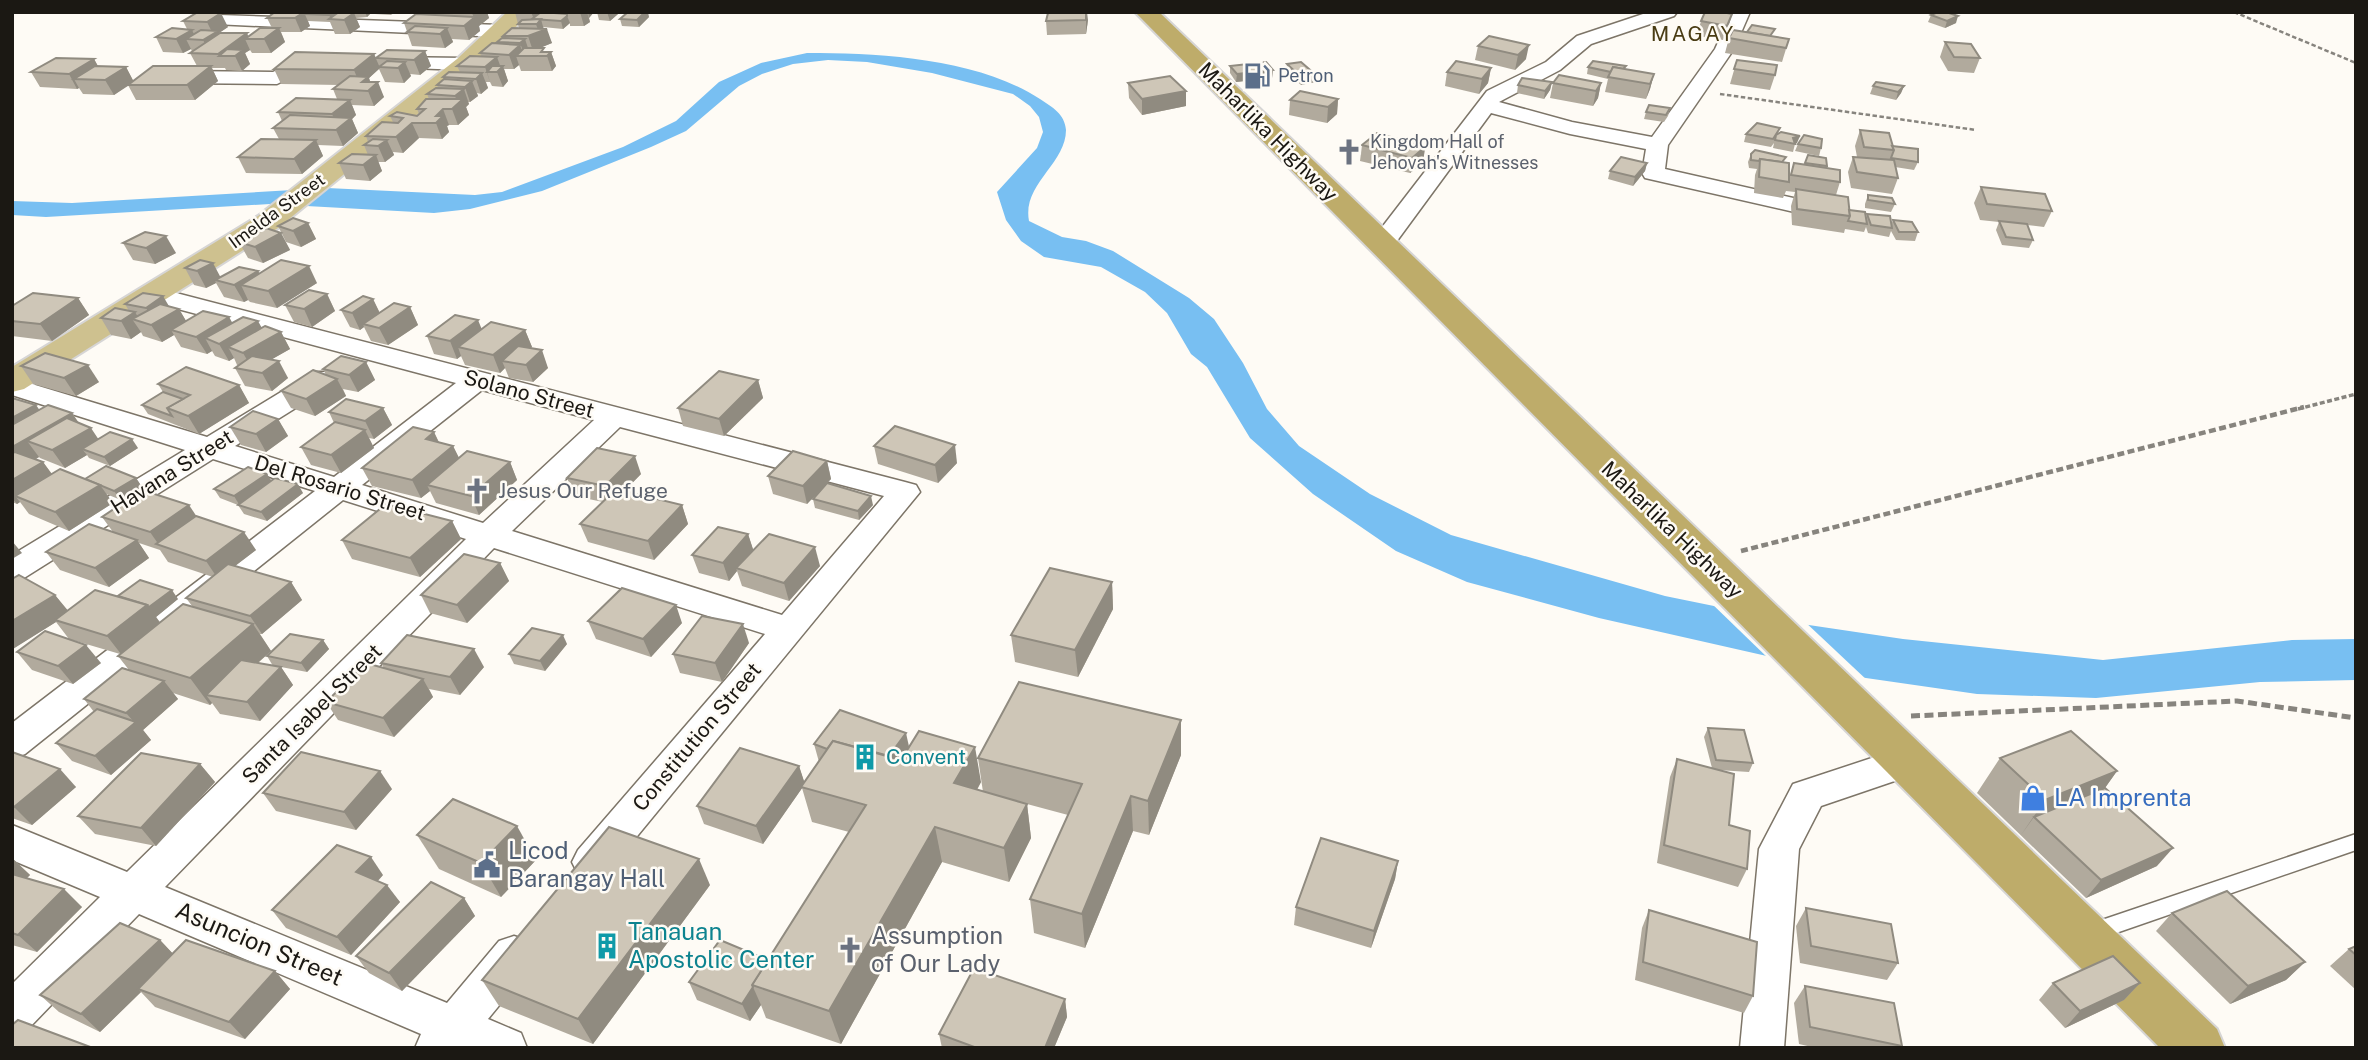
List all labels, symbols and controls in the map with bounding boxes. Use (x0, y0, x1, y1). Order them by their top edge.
district label: MAGAY (1651, 21, 1735, 46)
street label: Maharlika Highway (1194, 57, 1343, 206)
fuel station icon: Petron (1242, 61, 1272, 91)
place label: Petron (1278, 65, 1334, 86)
place label: Kingdom Hall of Jehovah's Witnesses (1370, 131, 1538, 173)
church icon: Kingdom Hall of Jehovah's Witnesses (1334, 137, 1364, 167)
street label: Imelda Street (225, 169, 329, 252)
street label: Solano Street (461, 364, 597, 423)
street label: Havana Street (106, 424, 237, 519)
street label: Del Rosario Street (252, 450, 429, 525)
street label: Maharlika Highway (1597, 456, 1748, 603)
church icon: Jesus Our Refuge (462, 476, 492, 506)
place label: Jesus Our Refuge (498, 478, 668, 503)
street label: Santa Isabel Street (236, 638, 387, 789)
street label: Constitution Street (627, 657, 766, 816)
building icon: Convent (850, 742, 880, 772)
place label: Convent (886, 744, 966, 769)
shop icon: LA Imprenta (2018, 783, 2048, 813)
place label: LA Imprenta (2054, 783, 2192, 811)
place label: Licod Barangay Hall (508, 836, 665, 892)
public building icon: Licod Barangay Hall (472, 850, 502, 880)
street label: Asuncion Street (172, 895, 347, 991)
place label: Tanauan Apostolic Center (628, 917, 815, 973)
place label: Assumption of Our Lady (871, 921, 1003, 977)
building icon: Tanauan Apostolic Center (592, 931, 622, 961)
church icon: Assumption of Our Lady (835, 935, 865, 965)

